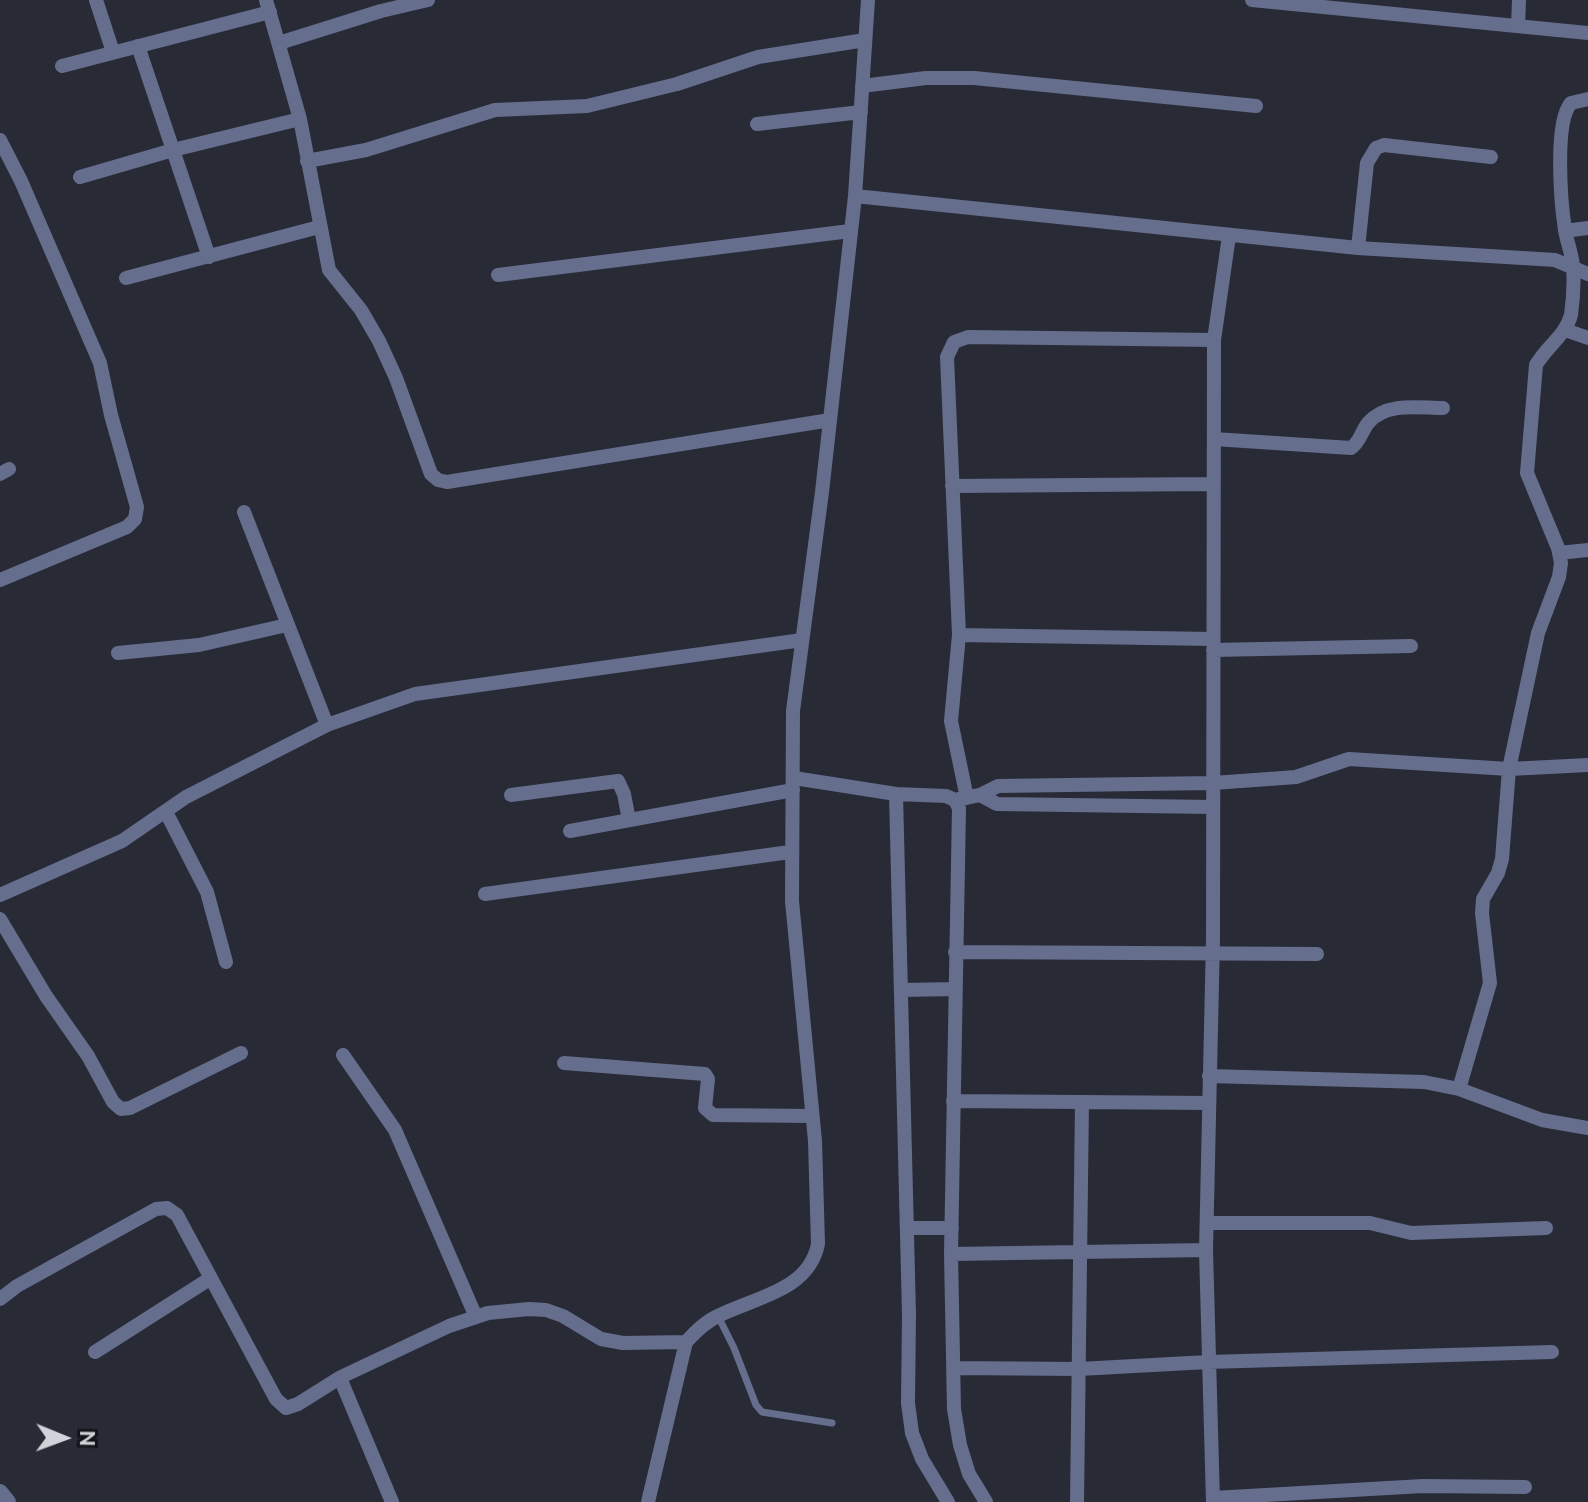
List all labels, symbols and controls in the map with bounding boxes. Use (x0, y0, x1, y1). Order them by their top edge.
north arrow (24, 1398, 104, 1478)
text: N (76, 1430, 101, 1447)

